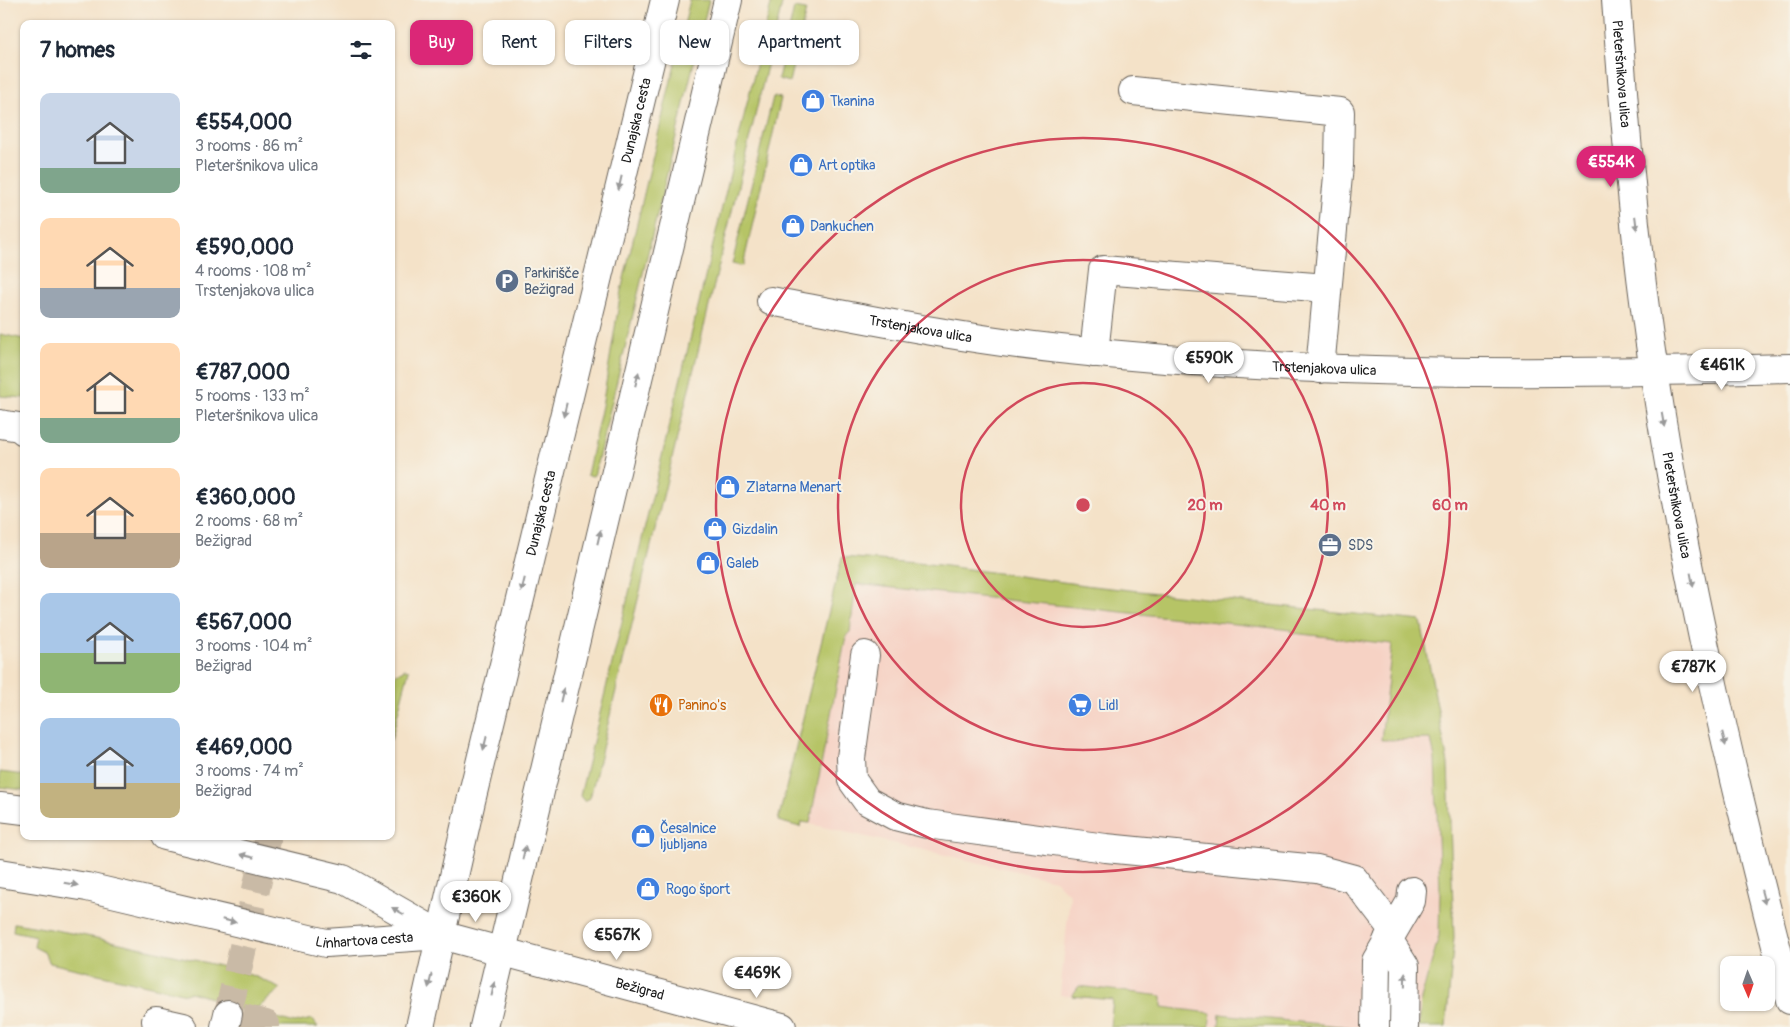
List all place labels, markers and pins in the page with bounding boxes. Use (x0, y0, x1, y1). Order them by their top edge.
shop icon: Tkanina (800, 88, 826, 114)
place label: Tkanina (830, 93, 874, 110)
pin: €554K (1576, 146, 1646, 188)
shop icon: Art optika (788, 152, 814, 178)
place label: Art optika (818, 157, 876, 174)
shop icon: Dankuchen (780, 213, 806, 239)
place label: Dankuchen (810, 218, 874, 235)
place label: Parkirišče Bežigrad (524, 265, 579, 298)
parking icon: Parkirišče Bežigrad (494, 268, 520, 294)
pin: €590K (1174, 342, 1244, 384)
pin: €461K (1687, 348, 1757, 391)
shop icon: Zlatarna Menart (715, 474, 741, 500)
place label: Zlatarna Menart (746, 479, 842, 496)
centre of rings (1074, 496, 1092, 514)
shop icon: Gizdalin (702, 516, 728, 542)
place label: Gizdalin (732, 521, 778, 538)
office icon: SDS (1317, 532, 1343, 558)
place label: SDS (1348, 537, 1373, 554)
shop icon: Galeb (695, 550, 721, 576)
place label: Galeb (726, 555, 759, 572)
pin: €787K (1658, 650, 1728, 693)
restaurant icon: Panino's (648, 692, 674, 718)
supermarket icon: Lidl (1067, 692, 1093, 718)
place label: Panino's (678, 697, 727, 714)
place label: Lidl (1098, 697, 1119, 714)
place label: Česalnice ljubljana (660, 819, 716, 853)
shop icon: Česalnice ljubljana (630, 823, 656, 849)
shop icon: Rogo šport (635, 876, 661, 902)
pin: €360K (441, 880, 511, 923)
place label: Rogo šport (666, 881, 731, 898)
pin: €567K (582, 918, 652, 961)
pin: €469K (722, 956, 792, 999)

